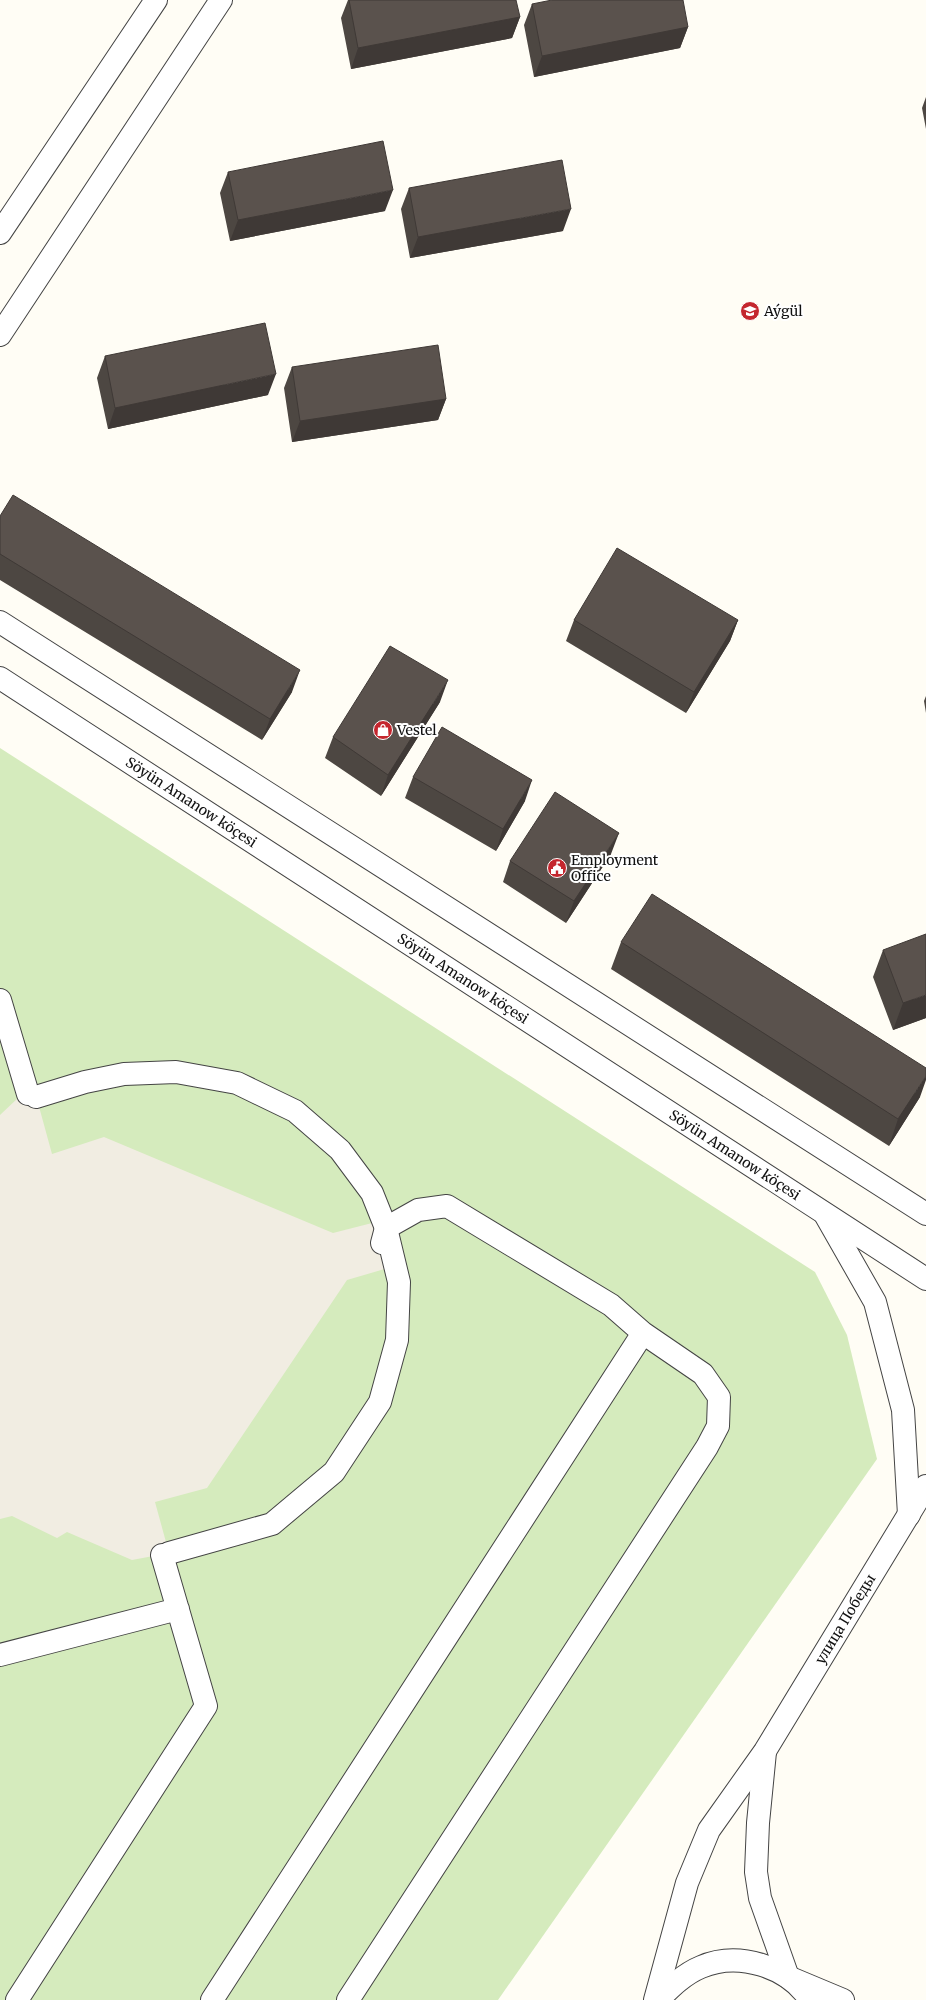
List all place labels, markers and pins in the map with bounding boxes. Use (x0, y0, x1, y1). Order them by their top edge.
school or university icon: Aýgül (739, 300, 761, 322)
place label: Aýgül (763, 302, 803, 320)
shop icon: Vestel (372, 719, 394, 741)
place label: Vestel (396, 721, 437, 739)
place label: Employment Office (571, 851, 659, 885)
public building icon: Employment Office (546, 857, 568, 879)

